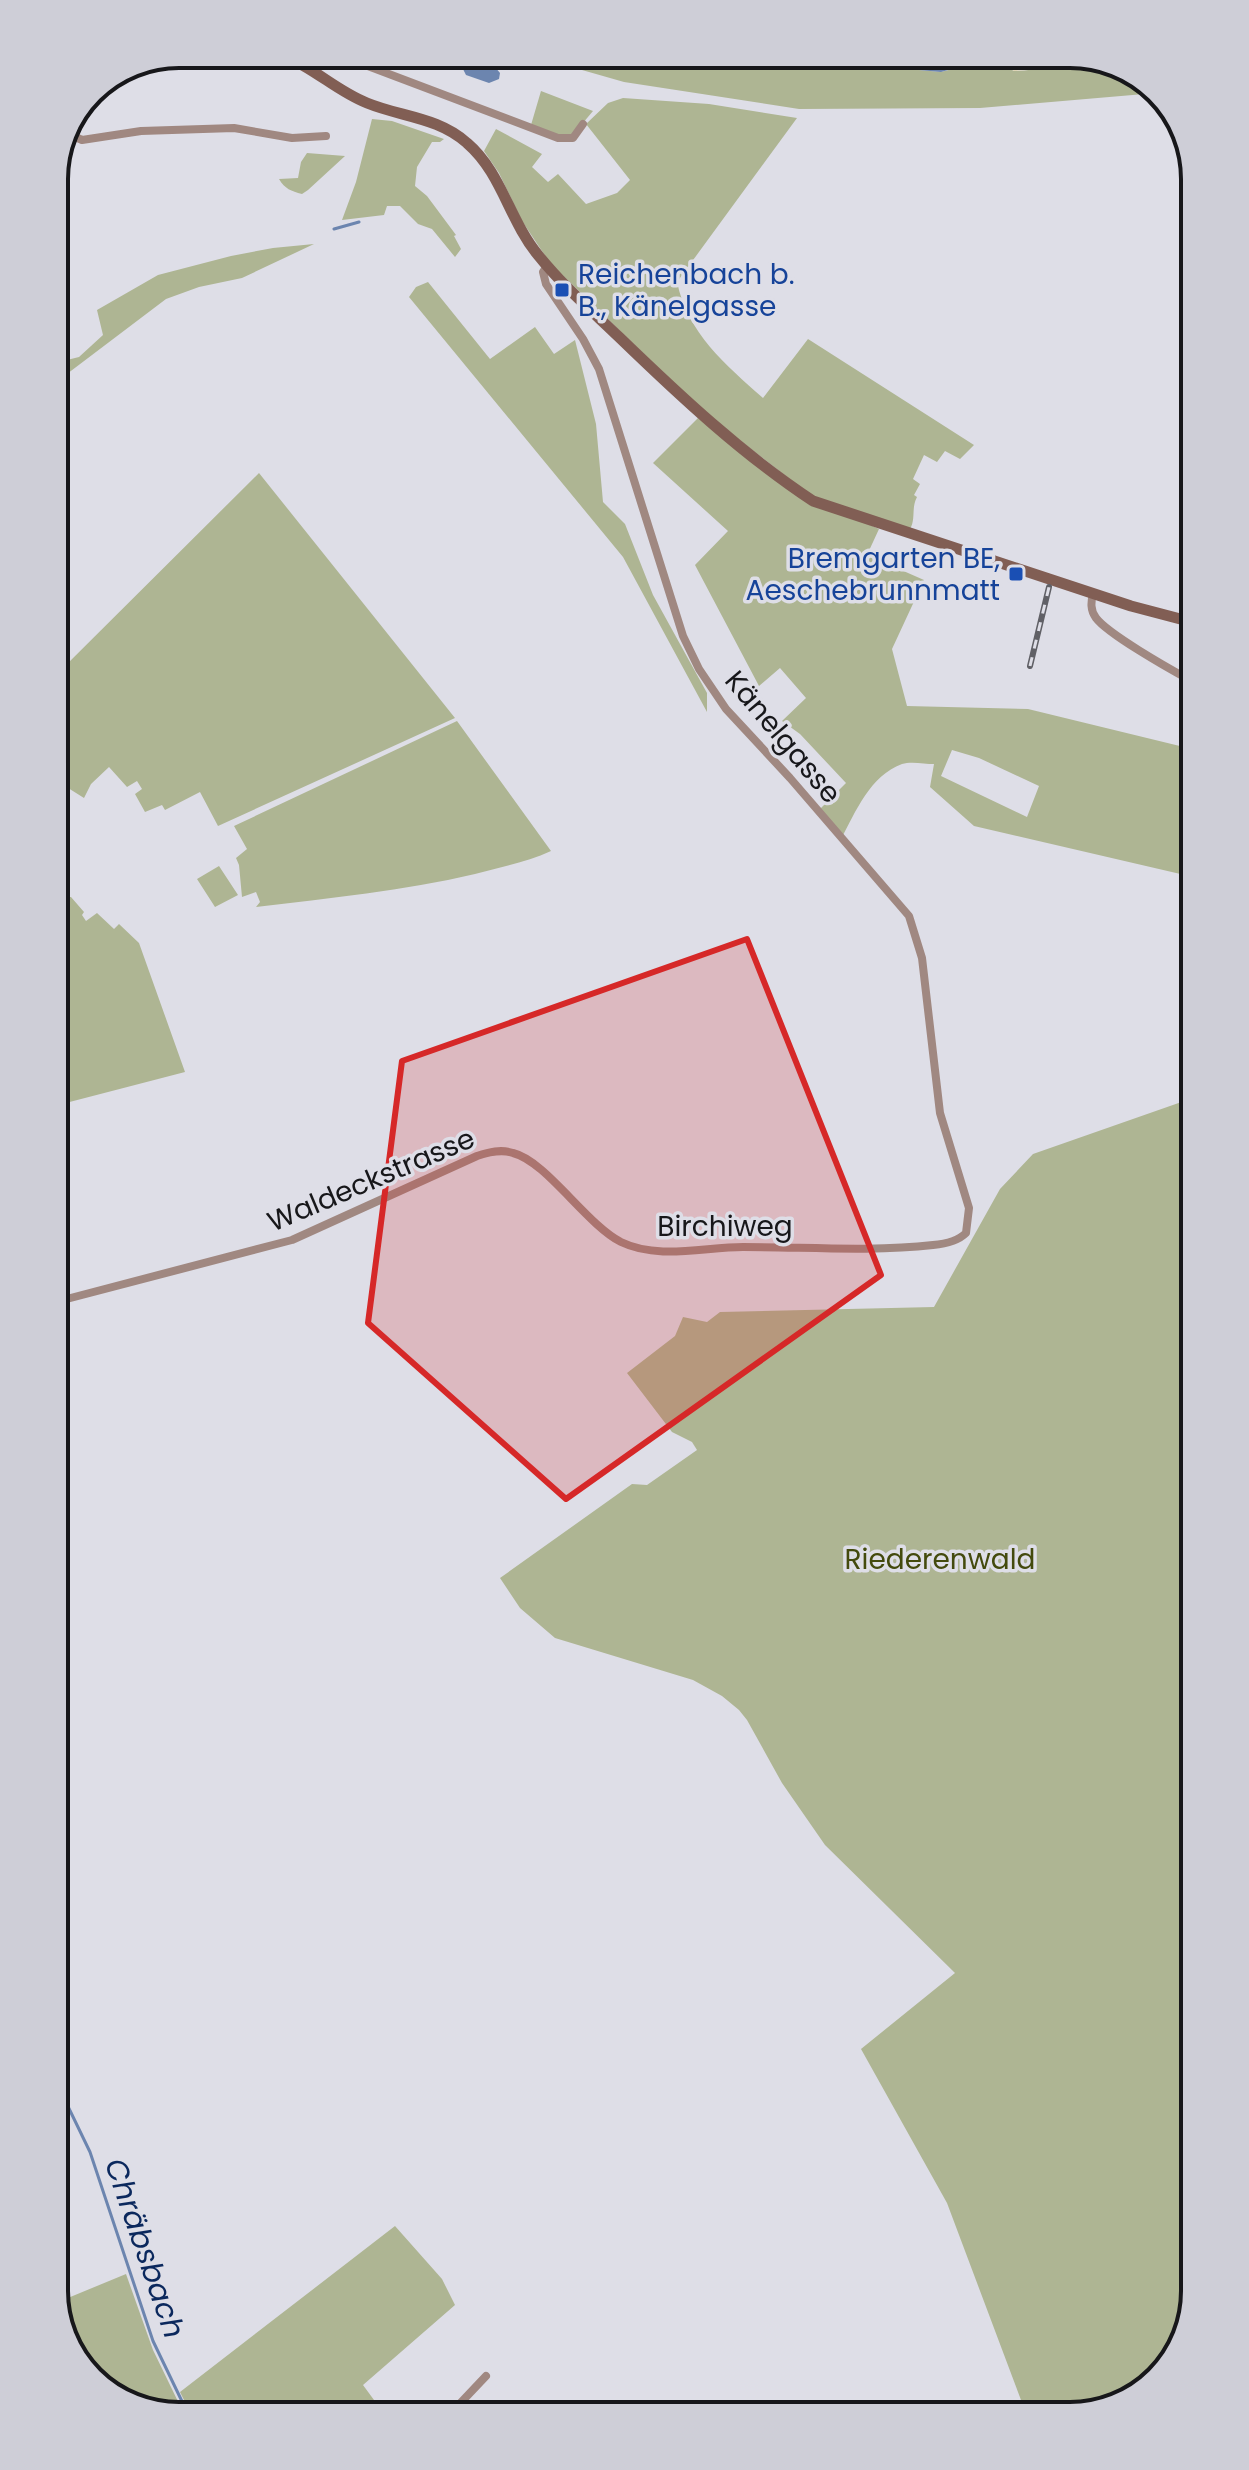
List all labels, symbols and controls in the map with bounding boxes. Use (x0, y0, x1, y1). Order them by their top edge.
place label: Reichenbach b. B., Känelgasse (578, 255, 795, 326)
marker: Reichenbach b. B., Känelgasse (553, 281, 571, 299)
place label: Bremgarten BE, Aeschebrunnmatt (746, 539, 1000, 610)
marker: Bremgarten BE, Aeschebrunnmatt (1007, 565, 1025, 583)
street label: Känelgasse (716, 662, 850, 812)
street label: Waldeckstrasse (261, 1119, 481, 1241)
street label: Birchiweg (657, 1207, 793, 1246)
park label: Riederenwald (845, 1540, 1036, 1579)
water label: Chräbsbach (94, 2152, 196, 2344)

